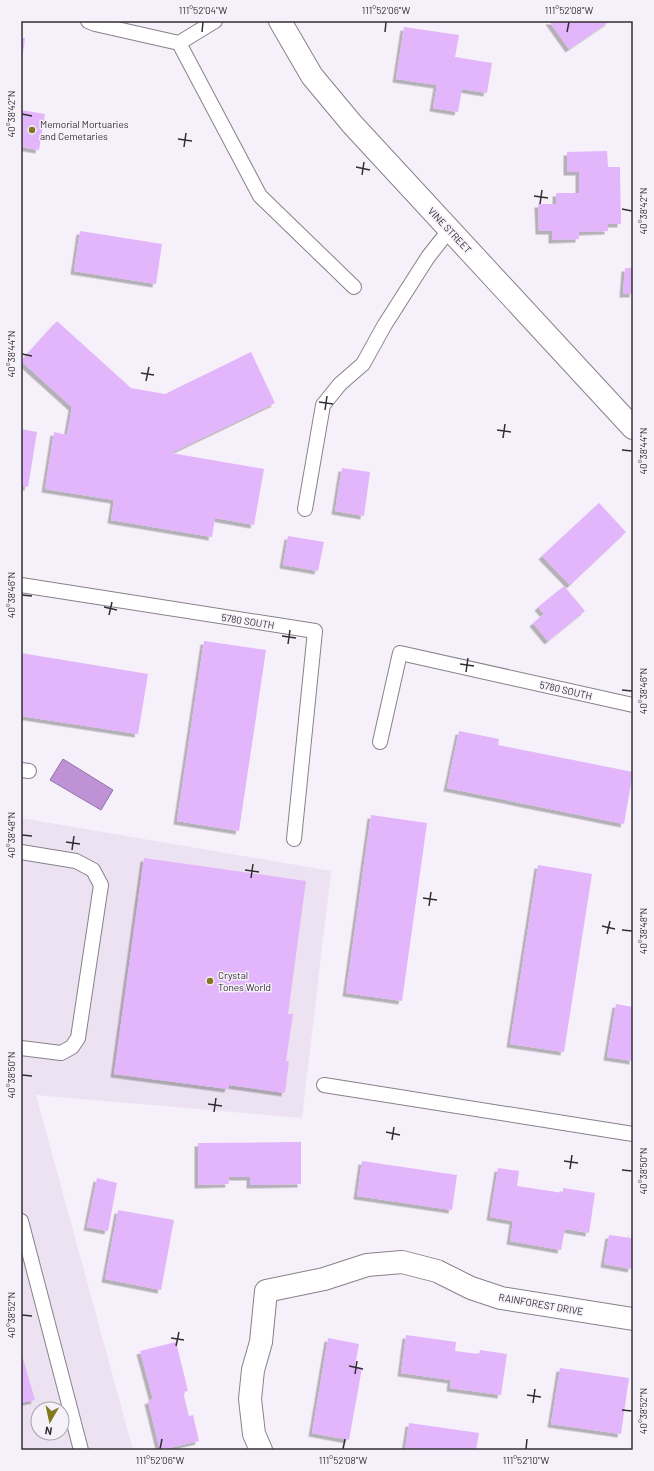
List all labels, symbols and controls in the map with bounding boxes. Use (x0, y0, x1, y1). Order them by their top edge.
text: 111°52'04"W (179, 4, 228, 16)
text: 111°52'06"W (362, 4, 410, 16)
text: 111°52'08"W (545, 4, 593, 16)
text: 40°38'42"N (5, 91, 17, 137)
place label: Memorial Mortuaries and Cemetaries (40, 118, 129, 142)
marker: Memorial Mortuaries and Cemetaries (27, 125, 37, 135)
text: 40°38'42"N (637, 188, 649, 234)
street label: VINE STREET (426, 205, 475, 256)
text: 40°38'44"N (5, 331, 17, 377)
text: 40°38'44"N (637, 428, 649, 474)
text: 40°38'46"N (5, 572, 17, 618)
street label: 5780 SOUTH (221, 611, 275, 631)
text: 40°38'46"N (637, 668, 649, 714)
street label: 5780 SOUTH (539, 678, 593, 702)
text: 40°38'48"N (5, 812, 17, 858)
text: 40°38'48"N (637, 908, 649, 954)
place label: Crystal Tones World (218, 969, 271, 993)
marker: Crystal Tones World (205, 976, 215, 986)
text: 40°38'50"N (5, 1052, 17, 1098)
text: 40°38'50"N (637, 1148, 649, 1194)
street label: RAINFOREST DRIVE (498, 1291, 584, 1317)
text: 40°38'52"N (5, 1292, 17, 1338)
text: 40°38'52"N (637, 1388, 649, 1434)
north arrow (30, 1401, 70, 1441)
text: N (44, 1424, 53, 1438)
text: 111°52'06"W (136, 1454, 184, 1466)
text: 111°52'08"W (319, 1454, 367, 1466)
text: 111°52'10"W (503, 1454, 550, 1466)

